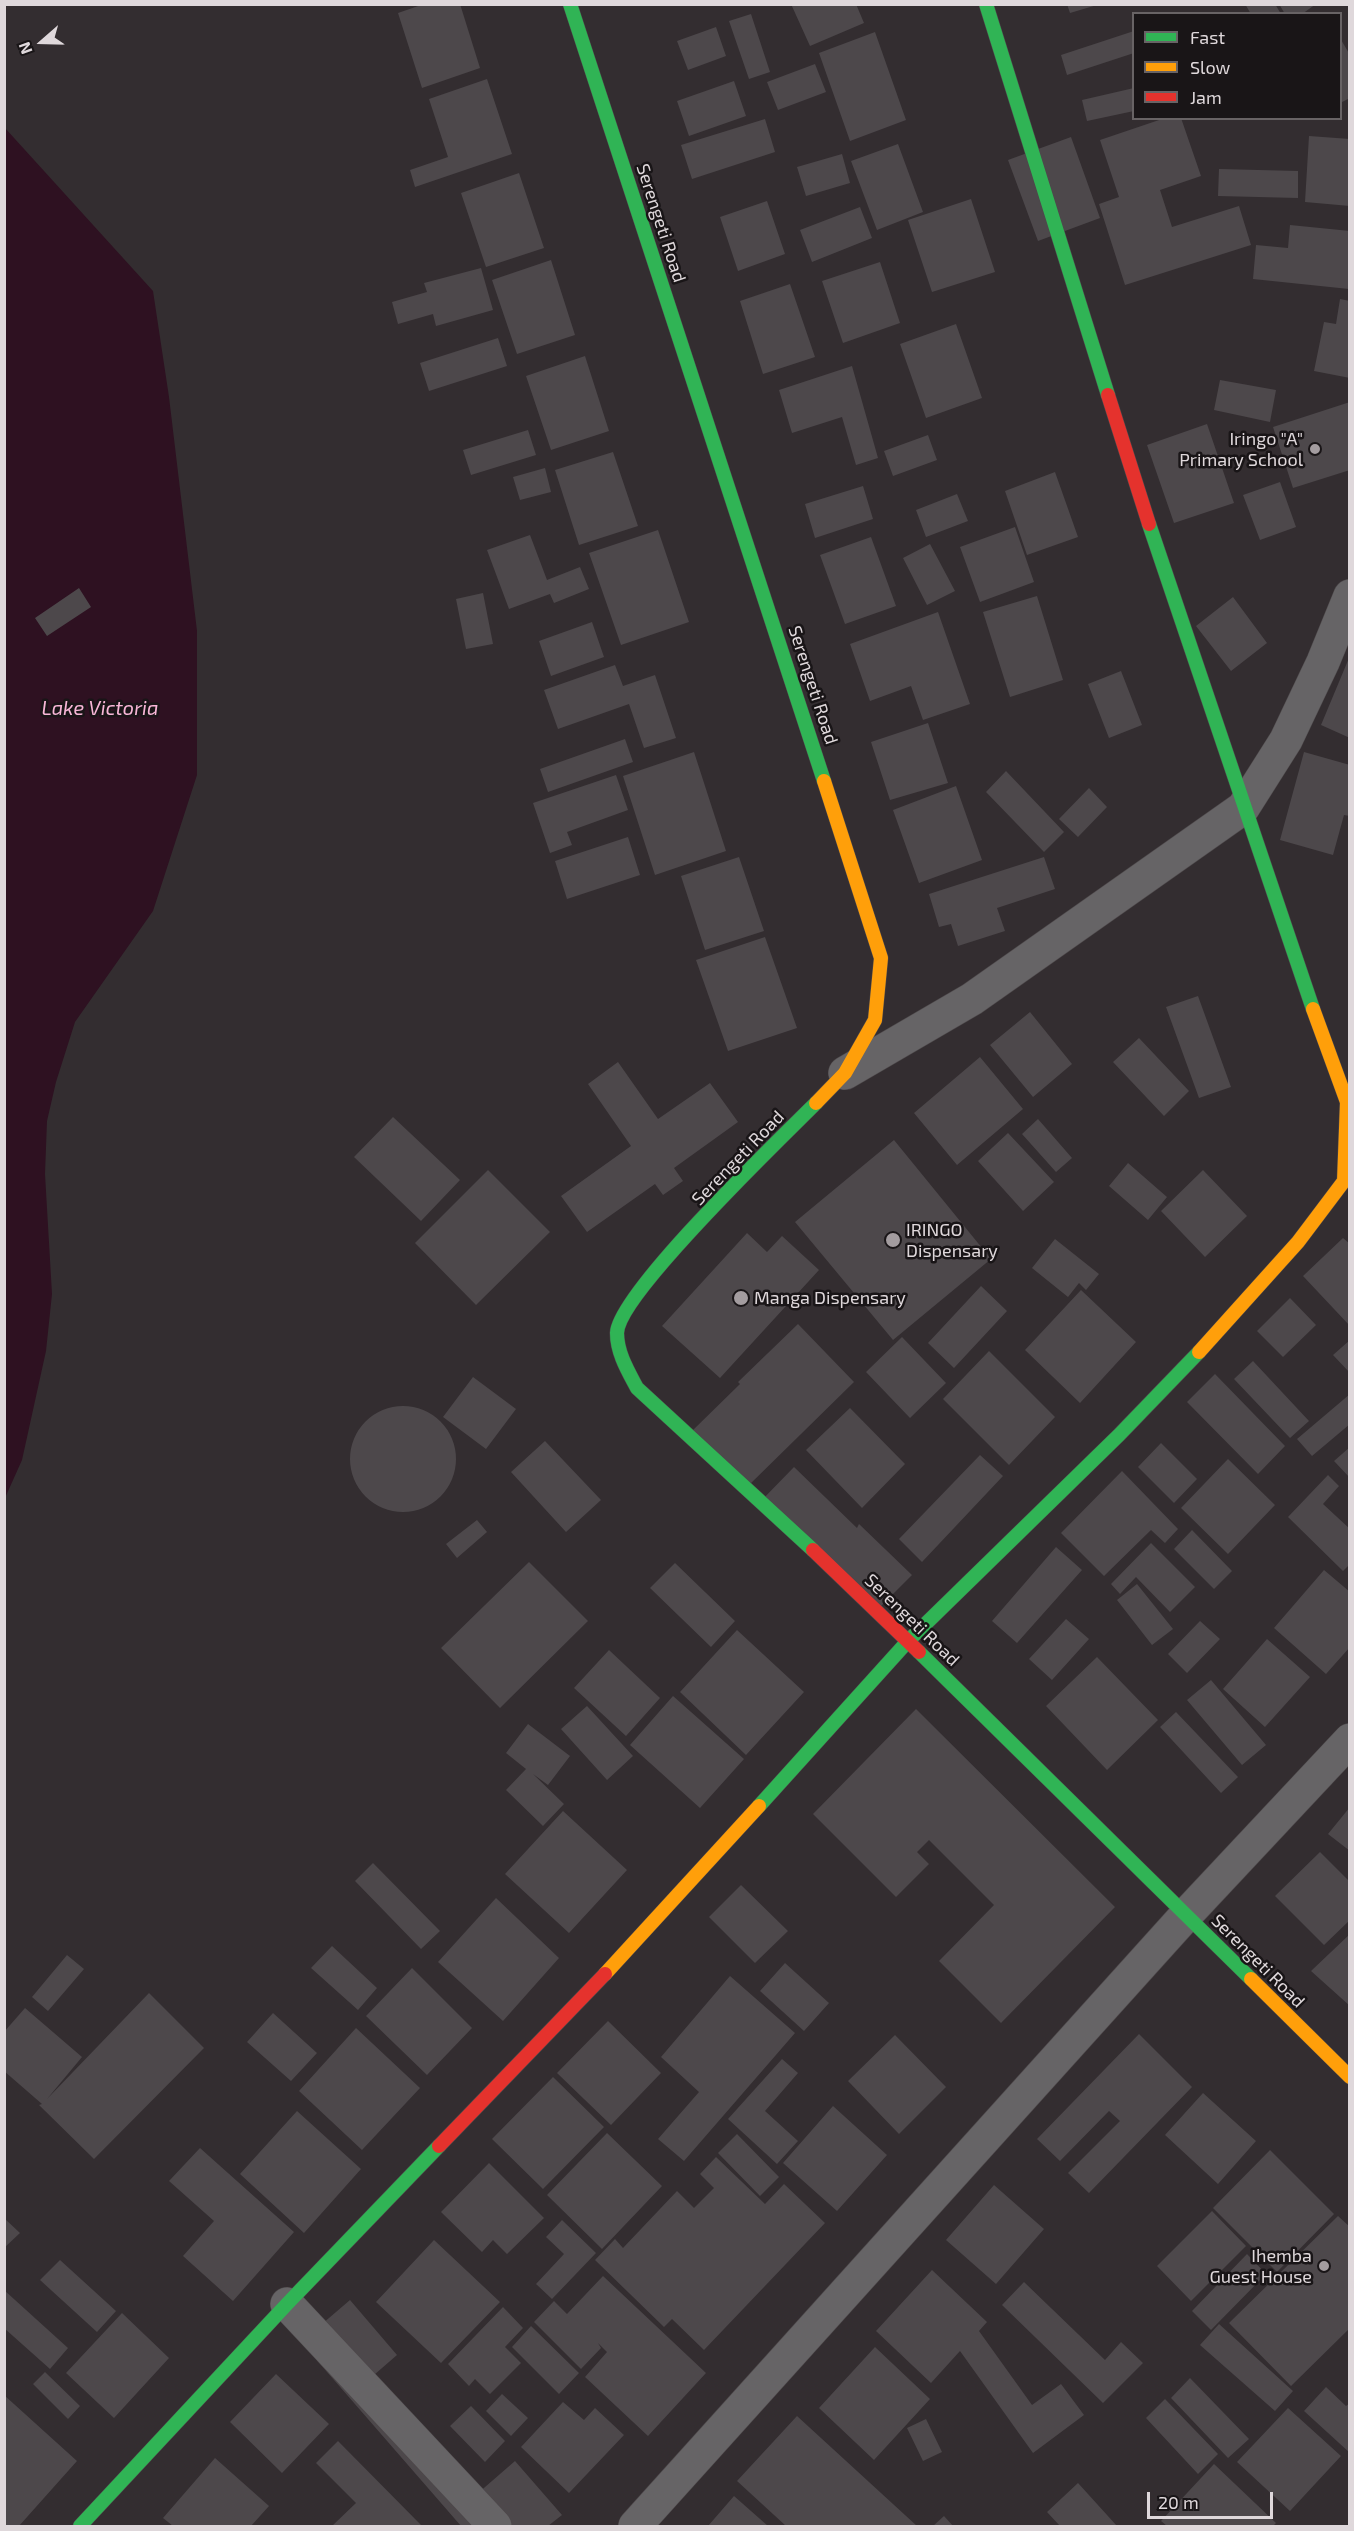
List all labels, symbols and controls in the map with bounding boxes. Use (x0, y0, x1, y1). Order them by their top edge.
north arrow (12, 12, 72, 72)
legend (1132, 12, 1342, 120)
text: Fast (1190, 26, 1225, 48)
text: N (14, 40, 36, 57)
text: Slow (1190, 56, 1230, 78)
text: Jam (1190, 86, 1222, 108)
street label: Serengeti Road (632, 161, 690, 285)
place label: Iringo "A" Primary School (1179, 428, 1303, 470)
marker: Iringo "A" Primary School (1308, 442, 1322, 456)
street label: Serengeti Road (784, 623, 842, 747)
water label: Lake Victoria (42, 696, 158, 720)
street label: Serengeti Road (687, 1106, 789, 1210)
place label: IRINGO Dispensary (906, 1219, 998, 1262)
marker: IRINGO Dispensary (884, 1231, 902, 1249)
place label: Manga Dispensary (754, 1287, 906, 1309)
marker: Manga Dispensary (732, 1289, 750, 1307)
street label: Serengeti Road (860, 1569, 964, 1671)
street label: Serengeti Road (1207, 1910, 1309, 2012)
place label: Ihemba Guest House (1209, 2245, 1312, 2288)
marker: Ihemba Guest House (1317, 2259, 1331, 2273)
scale bar (1150, 2480, 1276, 2518)
text: 20 m (1158, 2491, 1199, 2513)

